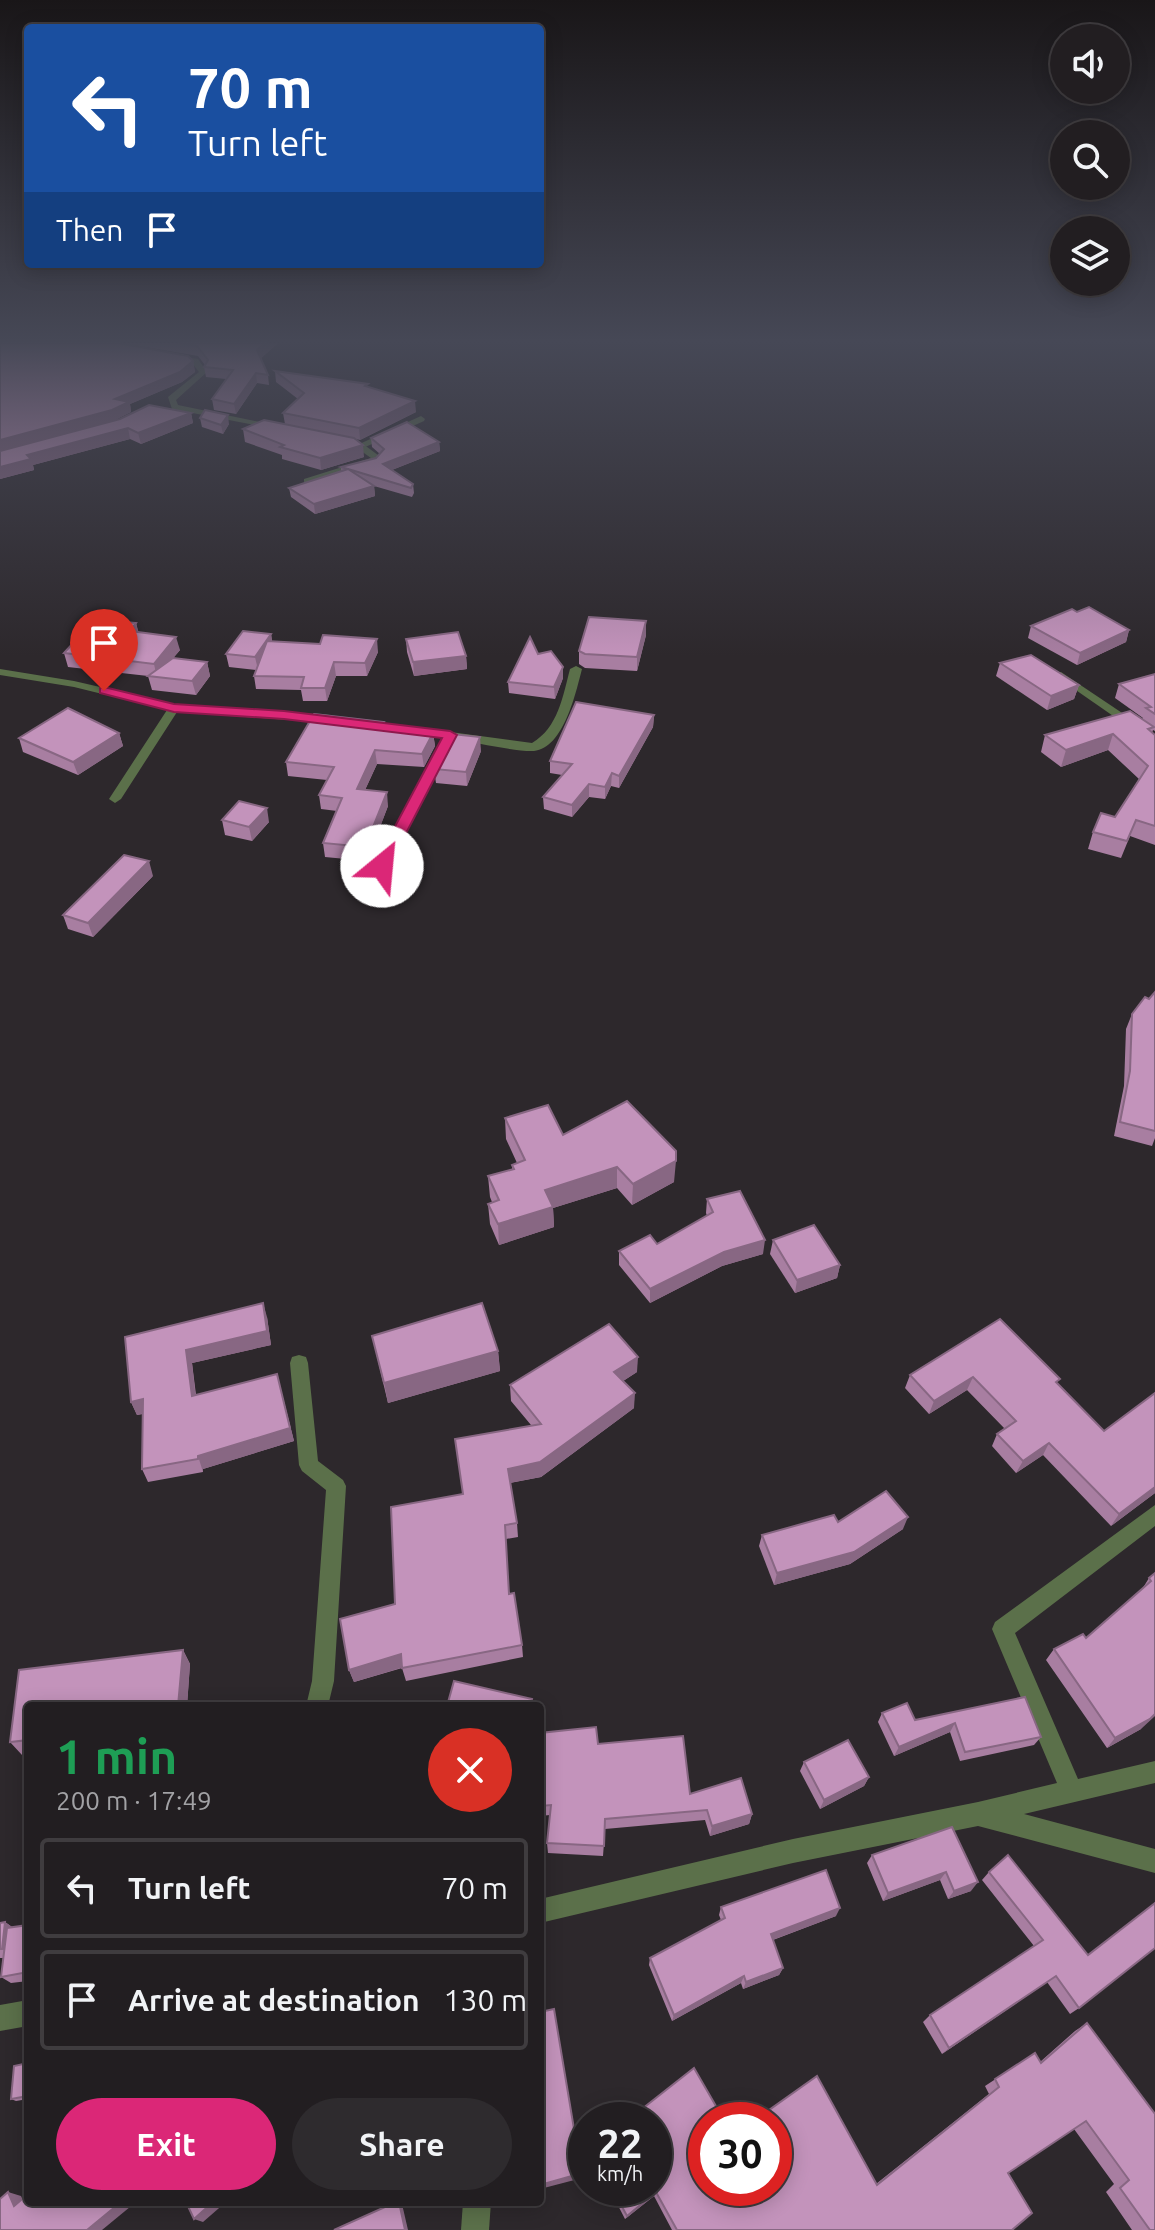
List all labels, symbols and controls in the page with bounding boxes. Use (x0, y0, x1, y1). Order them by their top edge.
map controls (1050, 24, 1130, 296)
button: sound (1050, 24, 1130, 104)
icon: left (56, 56, 160, 160)
text: 70 m (188, 56, 313, 119)
button: search (1050, 120, 1130, 200)
text: Turn left (188, 122, 327, 163)
icon: arrive (140, 208, 184, 252)
text: Then (56, 213, 124, 247)
button: layers (1050, 216, 1130, 296)
pin (70, 609, 138, 691)
icon: arrive (82, 621, 126, 665)
position arrow (340, 824, 424, 908)
button: close (428, 1728, 512, 1812)
text: 1 min (56, 1729, 177, 1783)
text: 200 m · 17:49 (56, 1786, 212, 1815)
icon: left (60, 1866, 104, 1910)
text: Turn left (128, 1871, 250, 1905)
text: 70 m (441, 1871, 508, 1905)
icon: arrive (60, 1978, 104, 2022)
text: Arrive at destination (128, 1983, 420, 2017)
text: 130 m (444, 1983, 527, 2017)
button: Exit (56, 2098, 276, 2190)
button: Share (292, 2098, 512, 2190)
speed limit sign: 30 (688, 2102, 792, 2206)
text: 22 (597, 2121, 643, 2166)
text: km/h (597, 2162, 643, 2185)

